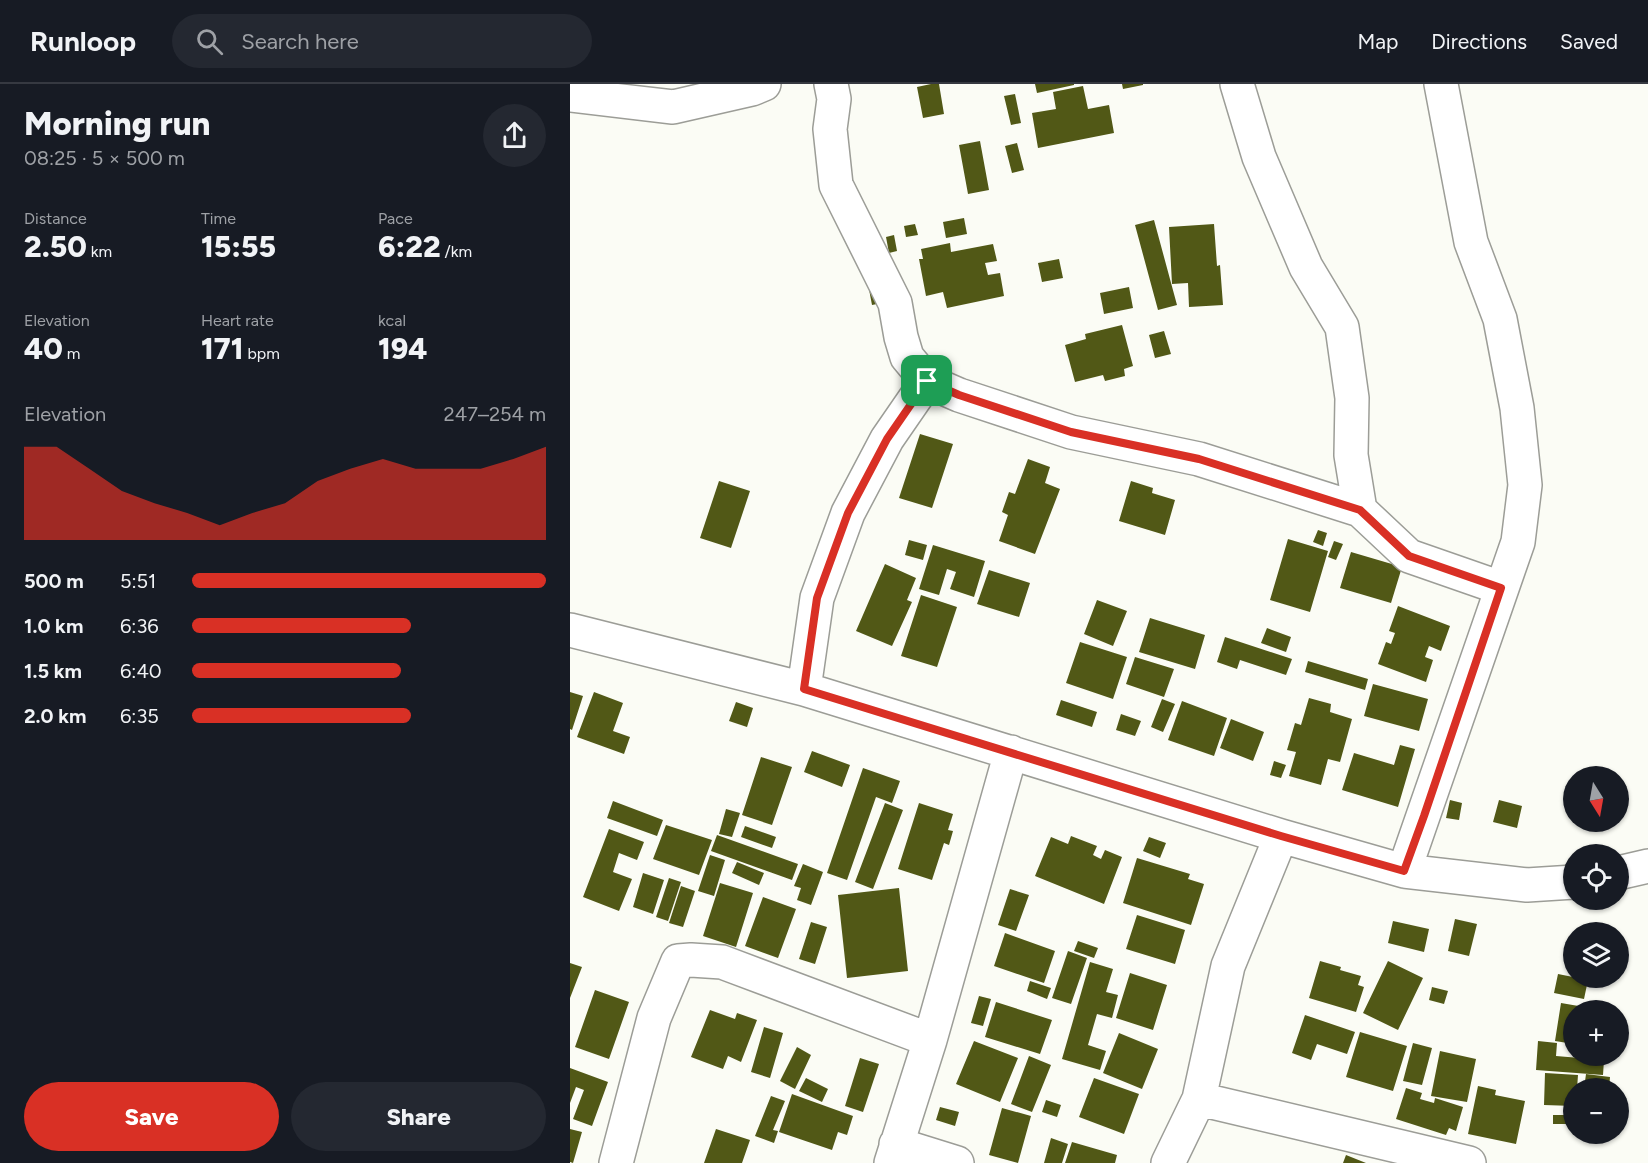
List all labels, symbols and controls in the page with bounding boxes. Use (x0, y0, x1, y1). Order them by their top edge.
search box (172, 14, 592, 68)
text: Runloop (30, 24, 136, 58)
icon: search (193, 25, 226, 58)
text: Search here (241, 28, 359, 55)
text: Map (1357, 29, 1398, 54)
text: Directions (1431, 29, 1527, 54)
text: Saved (1560, 29, 1618, 54)
text: Morning run (24, 104, 210, 143)
button: share (483, 104, 546, 167)
text: 08:25 · 5 × 500 m (24, 146, 185, 170)
text: Distance (24, 209, 87, 228)
text: Time (201, 209, 236, 228)
text: Pace (378, 209, 413, 228)
text: 2.50 (24, 228, 87, 265)
text: 15:55 (201, 228, 276, 265)
text: 6:22 (378, 228, 441, 265)
text: km (87, 242, 112, 261)
text: /km (441, 242, 472, 261)
text: Elevation (24, 311, 90, 330)
text: Heart rate (201, 311, 274, 330)
text: kcal (378, 311, 406, 330)
text: 40 (24, 330, 63, 367)
text: 171 (201, 330, 243, 367)
text: 194 (378, 330, 428, 367)
text: m (63, 344, 80, 363)
text: bpm (243, 344, 280, 363)
pin (901, 355, 952, 406)
icon: arrive (910, 364, 943, 397)
text: Elevation (24, 402, 106, 426)
text: 247–254 m (444, 402, 546, 426)
text: 500 m (24, 569, 84, 593)
text: 5:51 (120, 569, 156, 593)
text: 1.0 km (24, 614, 83, 638)
text: 6:36 (120, 614, 159, 638)
text: 1.5 km (24, 659, 82, 683)
text: 6:40 (120, 659, 162, 683)
text: 2.0 km (24, 704, 86, 728)
text: 6:35 (120, 704, 159, 728)
north arrow (1563, 766, 1629, 832)
map controls (1563, 766, 1629, 1144)
button: locate (1563, 844, 1629, 910)
button: layers (1563, 922, 1629, 988)
button: + (1563, 1000, 1629, 1066)
button: − (1563, 1078, 1629, 1144)
button: Save (24, 1082, 279, 1151)
button: Share (291, 1082, 546, 1151)

